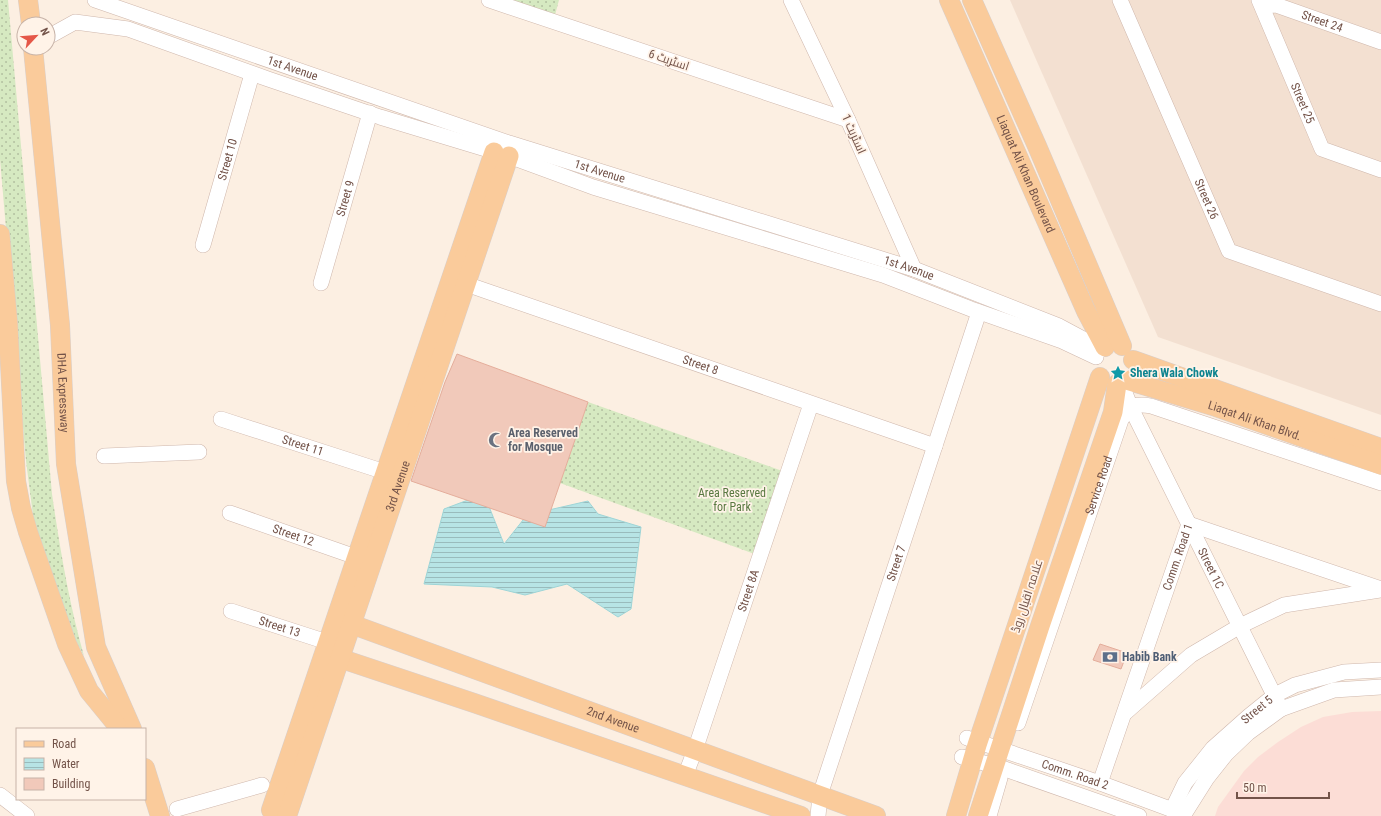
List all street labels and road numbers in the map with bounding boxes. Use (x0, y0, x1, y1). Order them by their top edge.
street label: Street 24 (1300, 8, 1345, 35)
street label: اسٹریٹ 6 (647, 47, 691, 73)
street label: 1st Avenue (266, 53, 320, 84)
street label: Street 25 (1288, 81, 1317, 126)
street label: اسٹریٹ 1 (839, 112, 869, 156)
street label: Liaquat Ali Khan Boulevard (994, 113, 1058, 235)
street label: Street 10 (215, 137, 240, 182)
street label: 1st Avenue (573, 157, 627, 186)
street label: Street 26 (1191, 177, 1221, 222)
street label: Street 9 (334, 179, 357, 218)
street label: 1st Avenue (882, 253, 936, 283)
street label: DHA Expressway (54, 352, 72, 433)
street label: Street 8 (681, 352, 720, 378)
street label: Liaqat Ali Khan Blvd. (1206, 398, 1303, 443)
street label: Street 11 (280, 432, 325, 459)
street label: Service Road (1082, 454, 1115, 517)
street label: 3rd Avenue (383, 459, 413, 513)
street label: Street 12 (271, 521, 316, 549)
street label: Comm. Road 1 (1160, 522, 1196, 592)
street label: Street 7 (884, 544, 909, 583)
street label: Street 1C (1195, 546, 1227, 591)
street label: علامہ اقبال روڈ (1009, 558, 1045, 634)
street label: Street 8A (735, 568, 762, 614)
street label: Street 13 (257, 613, 302, 640)
street label: Street 5 (1238, 693, 1276, 727)
street label: 2nd Avenue (585, 704, 642, 736)
street label: Comm. Road 2 (1040, 757, 1110, 793)

